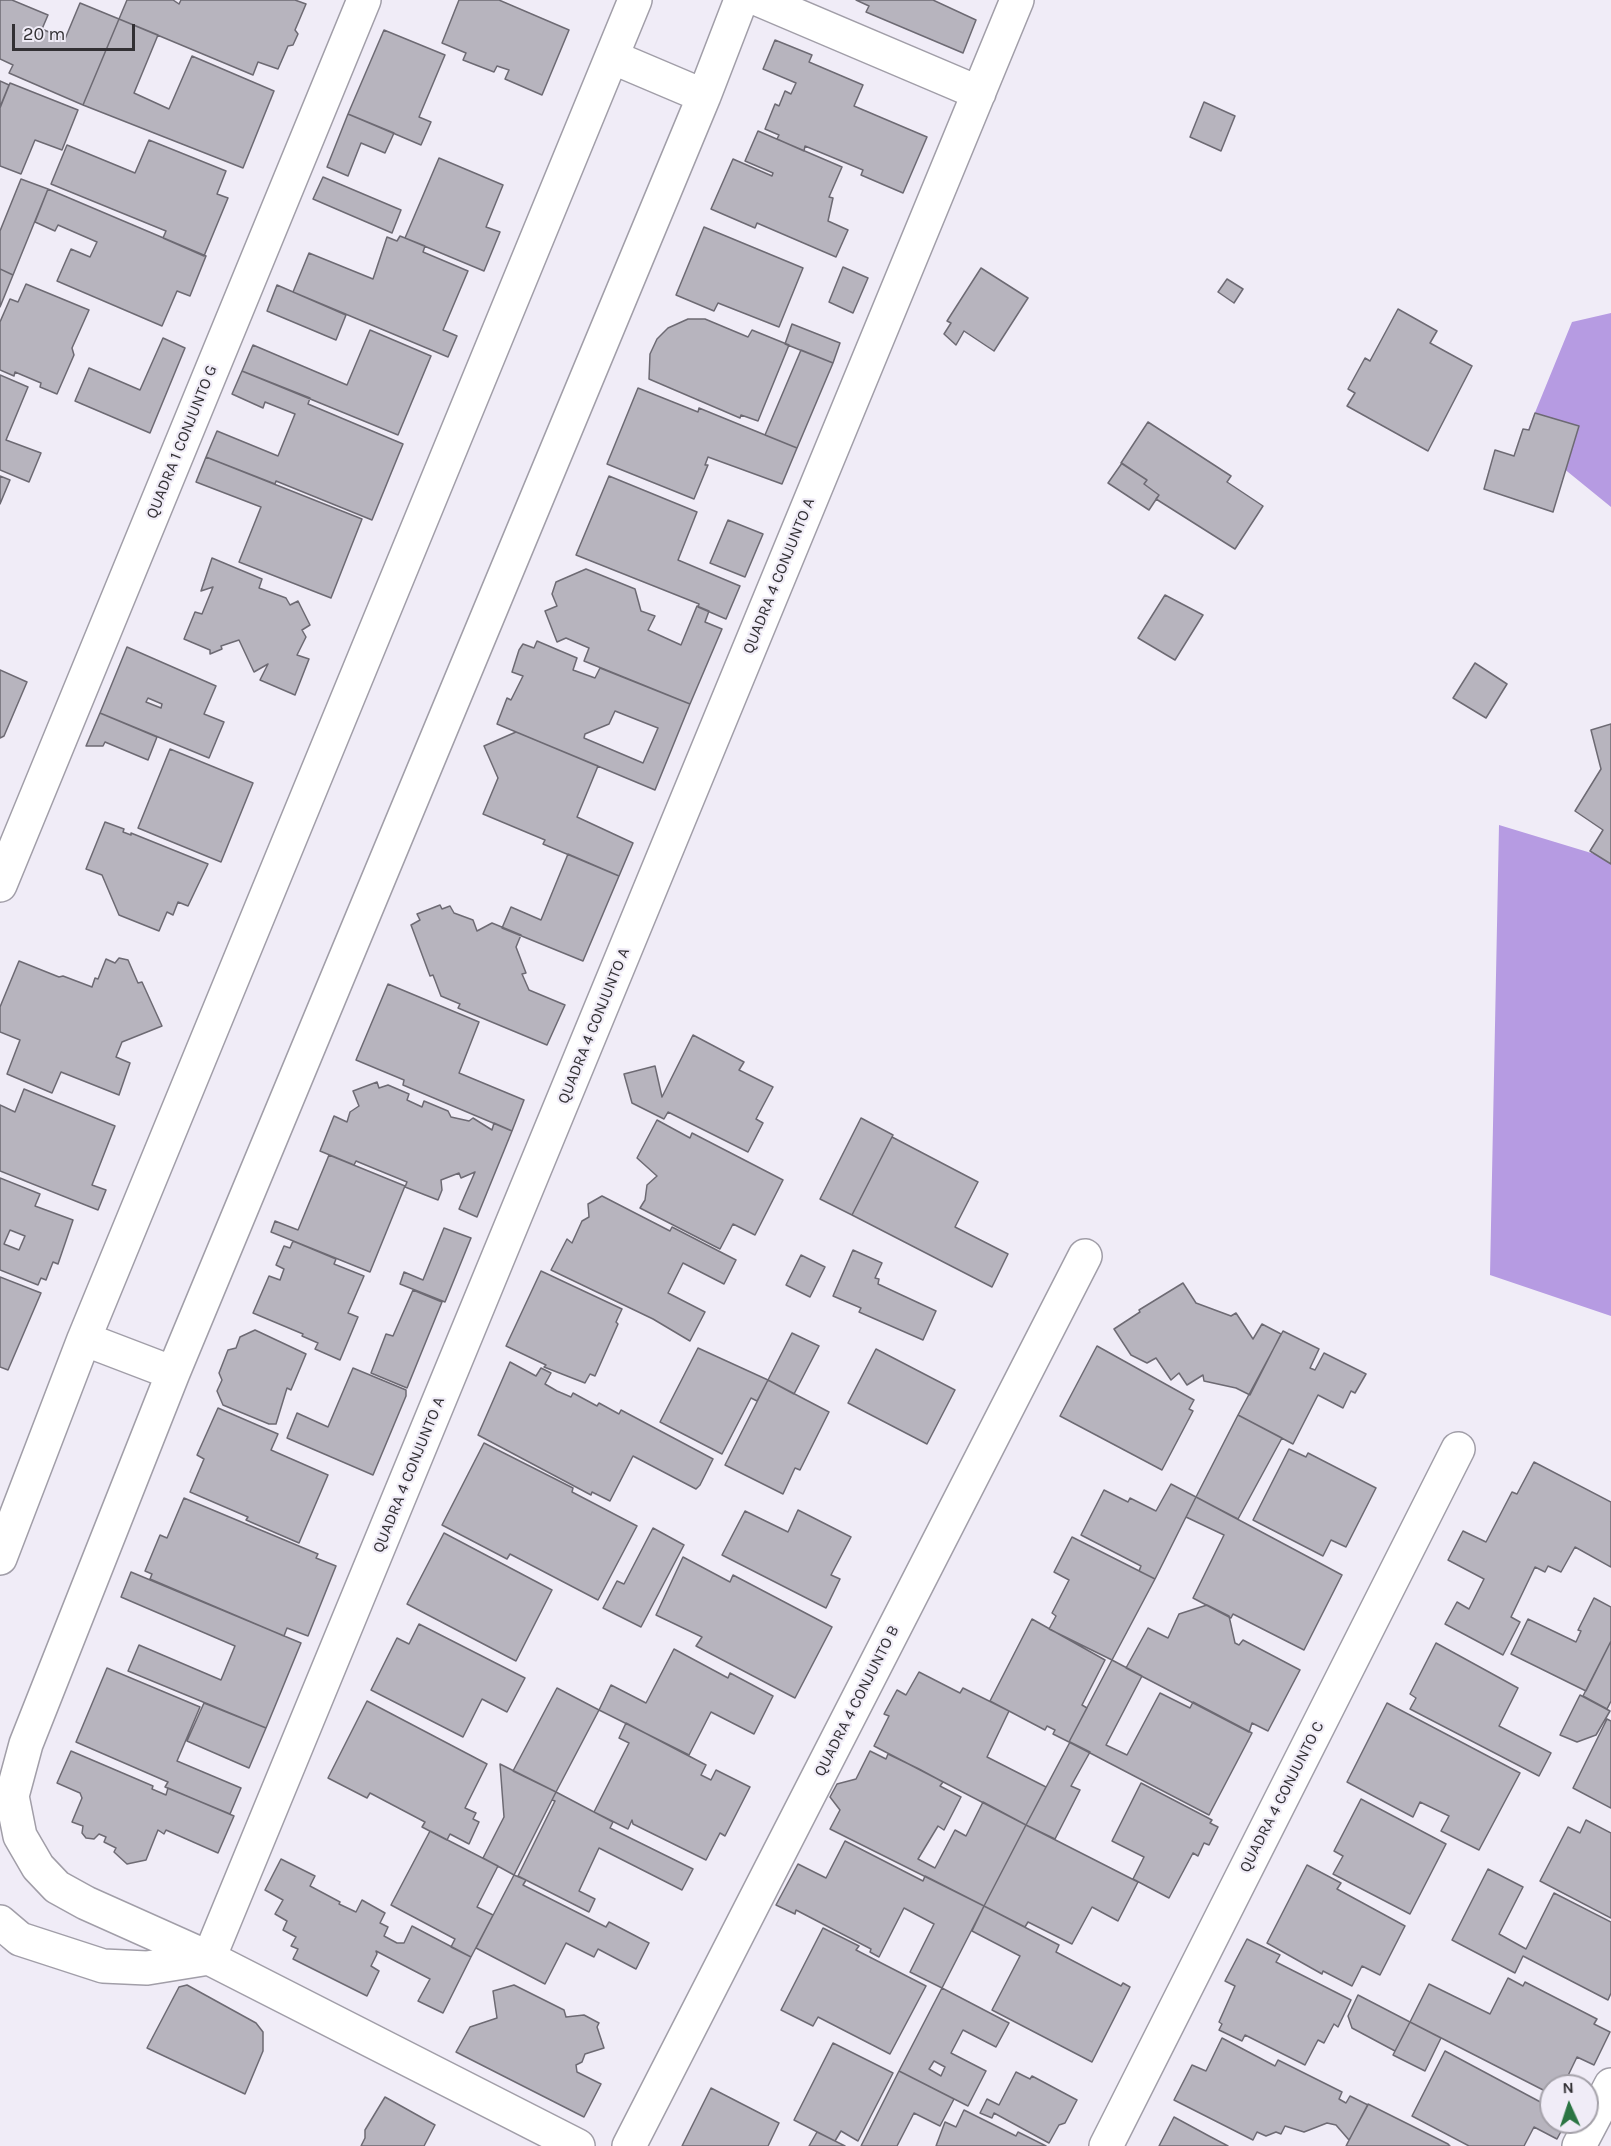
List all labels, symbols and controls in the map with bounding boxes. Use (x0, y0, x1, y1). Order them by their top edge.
scale bar (15, 12, 138, 50)
text: 20 m (23, 23, 65, 45)
street label: QUADRA 1 CONJUNTO G (142, 362, 222, 522)
street label: QUADRA 4 CONJUNTO A (739, 495, 819, 657)
street label: QUADRA 4 CONJUNTO A (554, 945, 634, 1107)
street label: QUADRA 4 CONJUNTO A (369, 1394, 449, 1556)
street label: QUADRA 4 CONJUNTO B (811, 1622, 903, 1780)
street label: QUADRA 4 CONJUNTO C (1236, 1718, 1328, 1876)
north arrow (1539, 2074, 1599, 2134)
text: N (1562, 2078, 1574, 2097)

